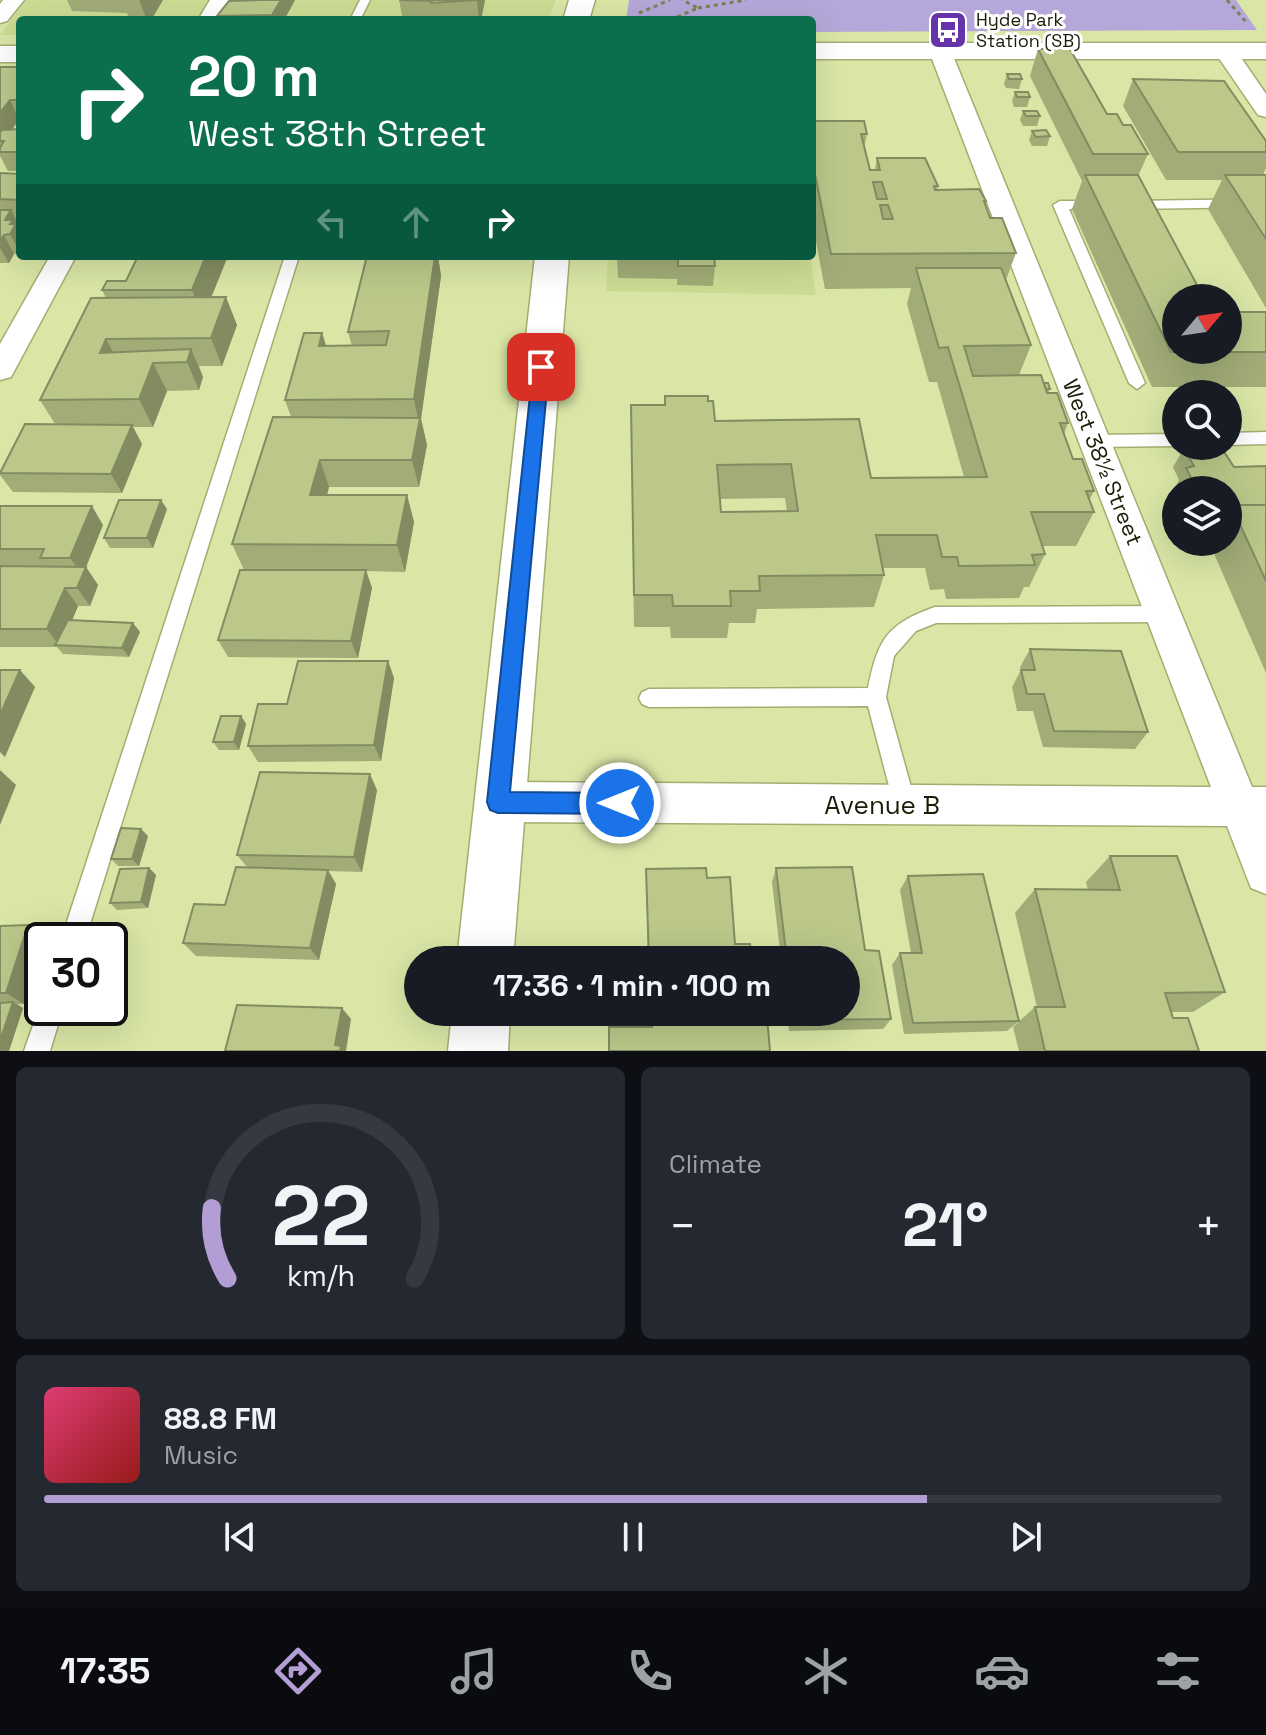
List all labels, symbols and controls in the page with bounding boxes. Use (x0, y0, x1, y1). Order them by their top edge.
place label: Hyde Park Station (SB) (976, 8, 1081, 52)
bus stop icon: Hyde Park Station (SB) (927, 9, 969, 51)
text: 20 m (188, 41, 320, 112)
icon: right (56, 48, 160, 152)
text: West 38th Street (188, 111, 487, 157)
icon: left (310, 200, 354, 244)
icon: ahead (394, 200, 438, 244)
icon: right (478, 200, 522, 244)
north arrow (1162, 284, 1242, 364)
map controls (1162, 284, 1242, 556)
pin (507, 333, 575, 401)
icon: arrive (519, 345, 563, 389)
street label: West 38½ Street (1057, 375, 1149, 549)
button: search (1162, 380, 1242, 460)
button: layers (1162, 476, 1242, 556)
position arrow (578, 761, 662, 845)
street label: Avenue B (824, 788, 940, 822)
speed limit sign: 30 (24, 922, 128, 1026)
text: 17:36 · 1 min · 100 m (493, 966, 771, 1005)
text: Climate (669, 1147, 762, 1181)
text: 22 (271, 1163, 370, 1269)
text: 21° (902, 1187, 989, 1264)
text: − (669, 1198, 696, 1254)
text: + (1195, 1198, 1222, 1254)
text: km/h (286, 1258, 355, 1294)
text: 88.8 FM (164, 1399, 277, 1438)
text: Music (164, 1438, 238, 1472)
icon: previous (218, 1515, 262, 1559)
icon: pause (611, 1515, 655, 1559)
icon: next (1004, 1515, 1048, 1559)
icon: directions (270, 1643, 326, 1699)
icon: music (446, 1643, 502, 1699)
icon: phone (622, 1643, 678, 1699)
icon: climate (798, 1643, 854, 1699)
icon: car (974, 1643, 1030, 1699)
icon: filters (1150, 1643, 1206, 1699)
text: 17:35 (60, 1648, 150, 1694)

